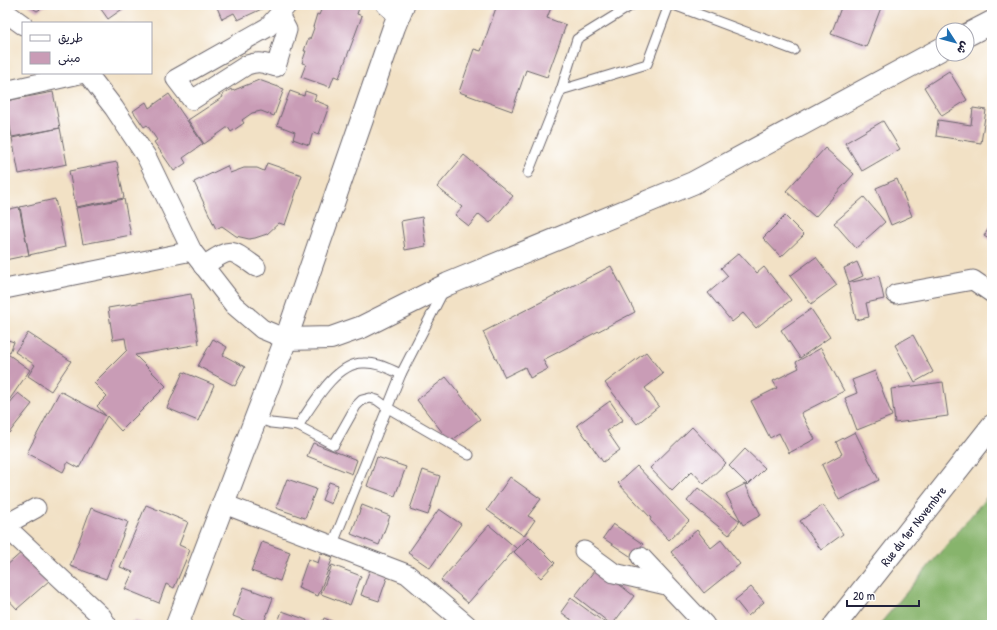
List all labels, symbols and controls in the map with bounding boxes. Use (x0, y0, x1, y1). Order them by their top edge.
legend (22, 22, 152, 74)
north arrow (935, 22, 975, 62)
text: طريق (58, 29, 83, 46)
text: ش (954, 39, 972, 57)
text: مبنى (58, 49, 81, 66)
street label: Rue du 1er Novembre (876, 482, 950, 570)
scale bar (847, 582, 919, 608)
text: 20 m (853, 587, 875, 604)

